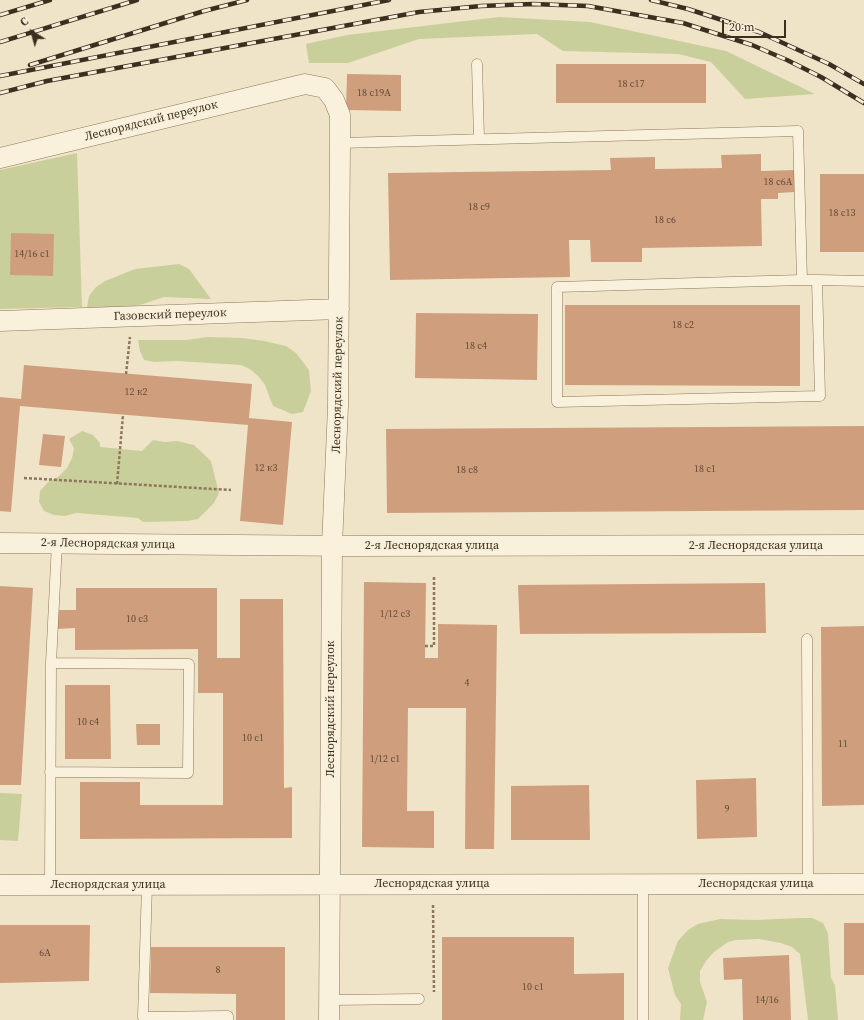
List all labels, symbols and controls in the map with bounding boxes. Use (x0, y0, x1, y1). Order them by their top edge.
north arrow (12, 12, 52, 52)
scale bar (724, 12, 788, 38)
text: С (17, 14, 32, 30)
text: 20 m (729, 19, 755, 35)
house number: 18 с17 (617, 78, 645, 90)
house number: 18 с19А (357, 87, 391, 99)
street label: Леснорядский переулок (83, 97, 219, 145)
house number: 18 с6А (764, 176, 792, 188)
house number: 18 с9 (468, 201, 490, 213)
house number: 18 с13 (828, 207, 856, 219)
house number: 18 с6 (654, 214, 676, 226)
house number: 14/16 с1 (14, 248, 50, 260)
street label: Газовский переулок (113, 306, 227, 324)
street label: Леснорядский переулок (330, 316, 346, 454)
house number: 18 с2 (672, 319, 694, 331)
house number: 18 с4 (465, 340, 487, 352)
house number: 12 к2 (125, 386, 147, 398)
house number: 12 к3 (255, 462, 277, 474)
house number: 18 с1 (694, 463, 716, 475)
house number: 18 с8 (456, 464, 478, 476)
street label: 2-я Леснорядская улица (41, 536, 175, 552)
street label: 2-я Леснорядская улица (365, 539, 499, 553)
street label: 2-я Леснорядская улица (689, 539, 823, 553)
house number: 1/12 с3 (380, 608, 410, 620)
house number: 10 c3 (126, 613, 148, 625)
street label: Леснорядский переулок (324, 641, 338, 777)
house number: 4 (465, 677, 469, 689)
house number: 10 с4 (77, 716, 99, 728)
house number: 10 с1 (242, 732, 264, 744)
house number: 11 (838, 738, 848, 750)
house number: 1/12 с1 (370, 753, 400, 765)
house number: 9 (725, 803, 729, 815)
street label: Леснорядская улица (374, 877, 490, 891)
street label: Леснорядская улица (698, 877, 814, 891)
street label: Леснорядская улица (50, 878, 166, 892)
house number: 6А (39, 947, 51, 959)
house number: 8 (216, 964, 220, 976)
house number: 10 с1 (522, 981, 544, 993)
house number: 14/16 (755, 994, 779, 1006)

